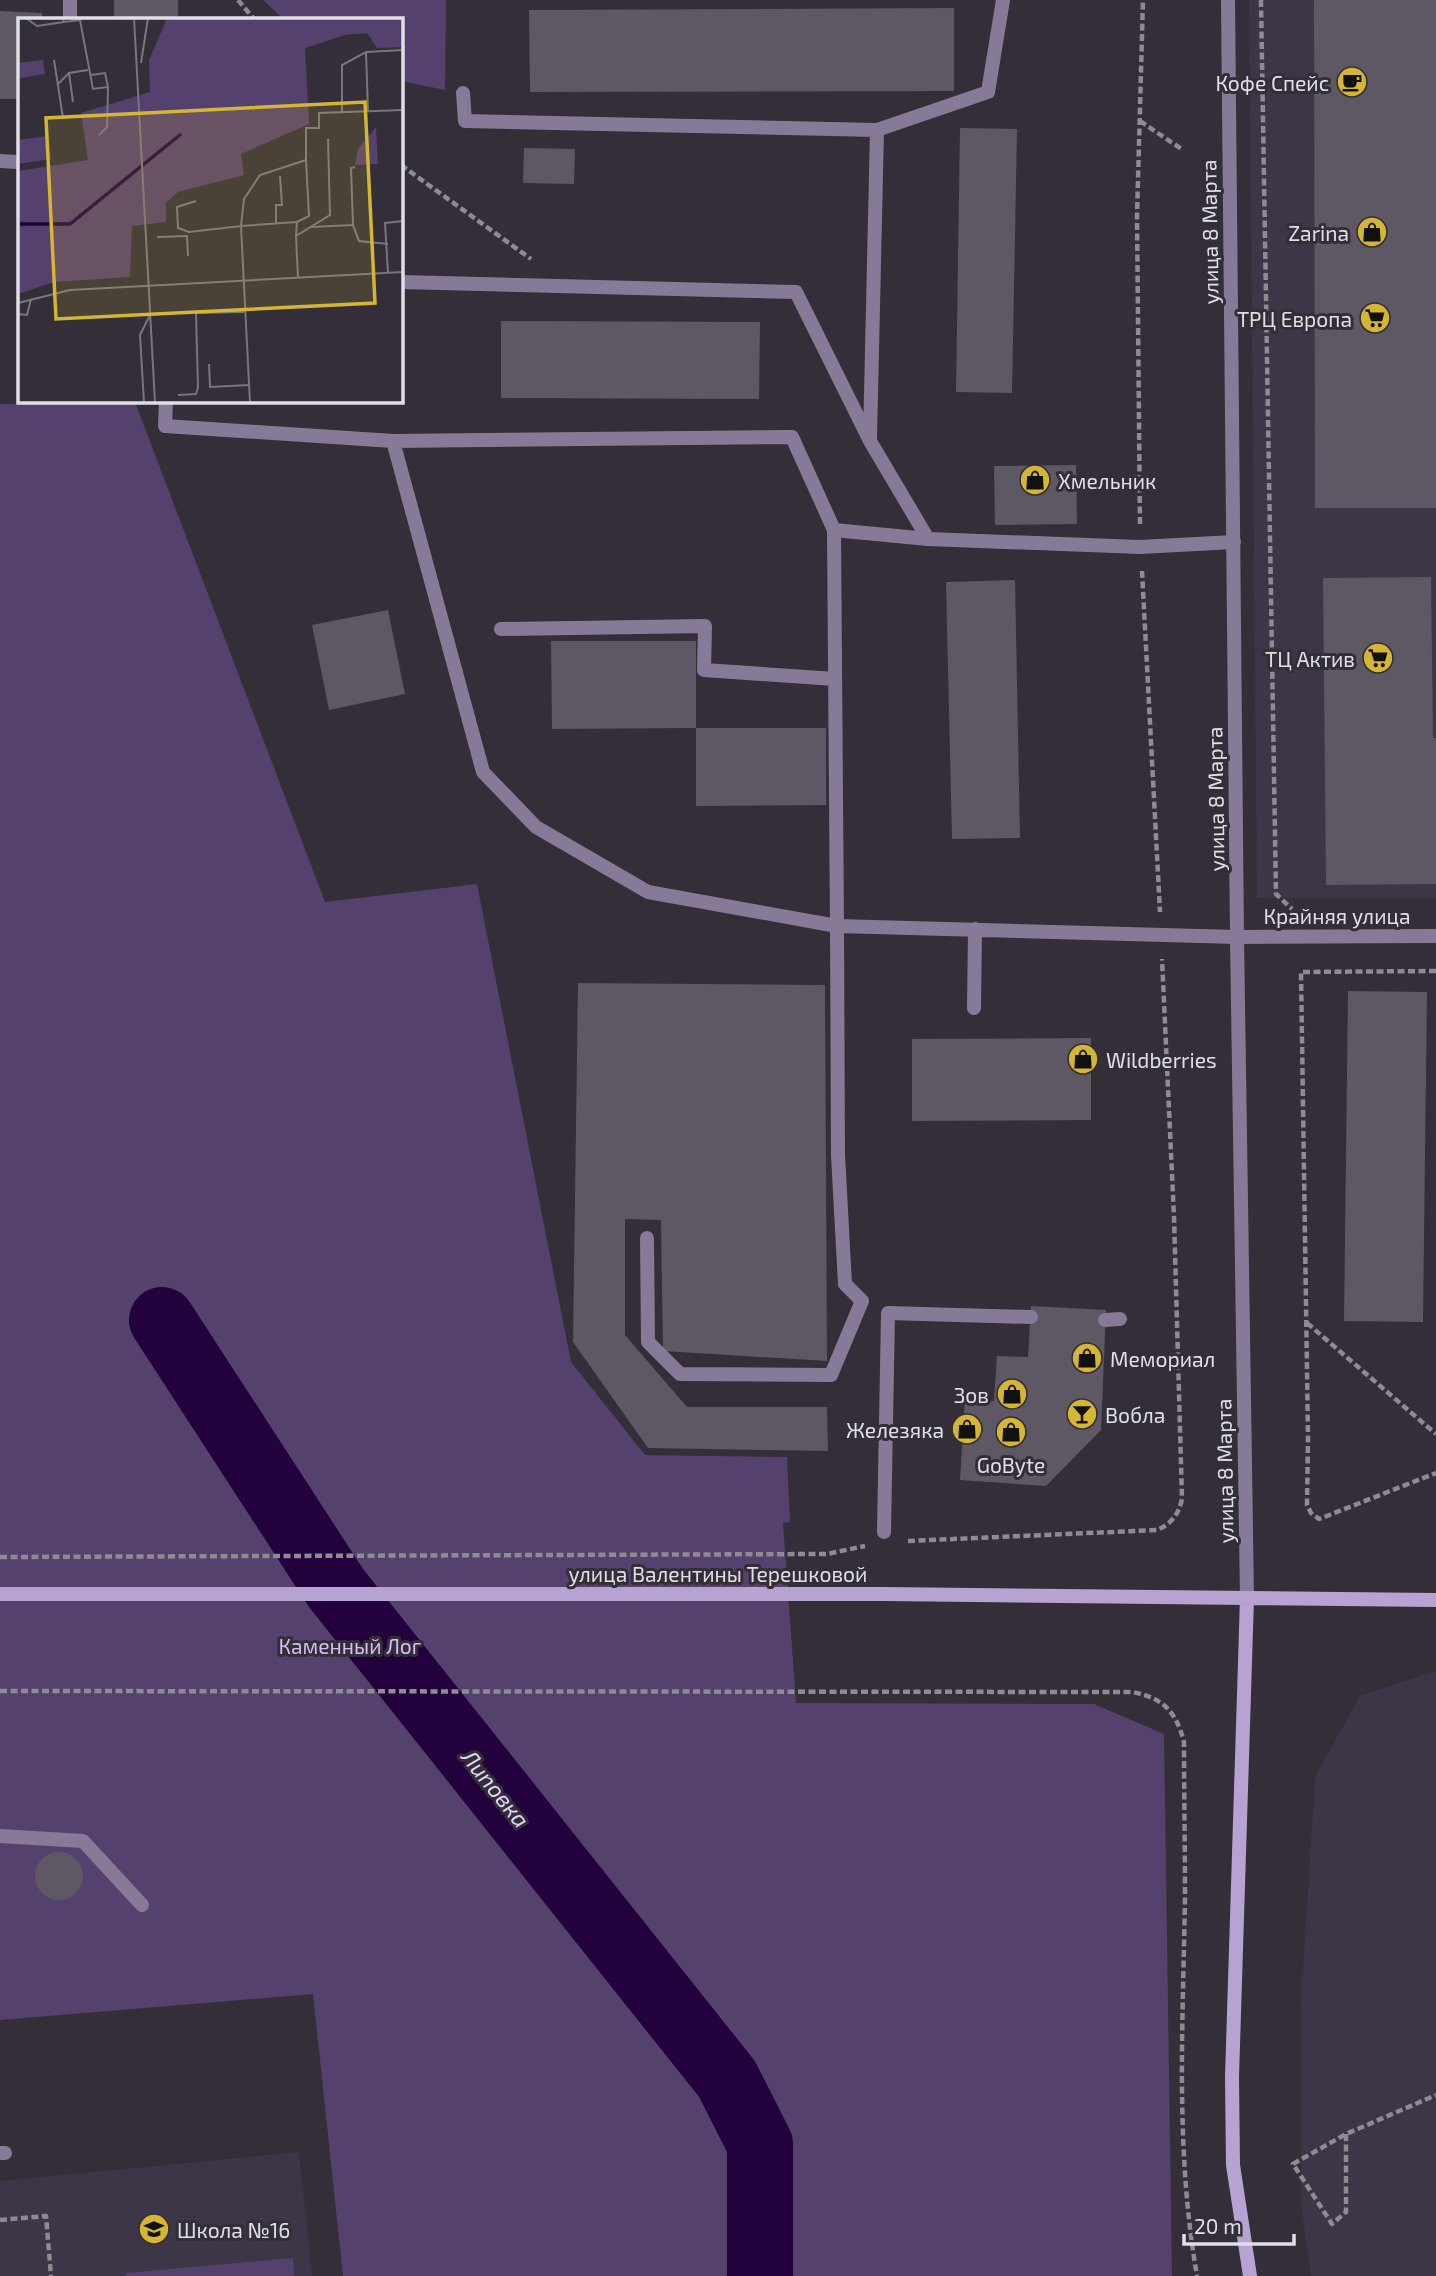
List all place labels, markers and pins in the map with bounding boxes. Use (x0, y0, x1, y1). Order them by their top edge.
cafe icon: Кофе Спейс (1335, 65, 1369, 99)
place label: Кофе Спейс (1215, 70, 1329, 95)
shop icon: Zarina (1355, 215, 1389, 249)
place label: Zarina (1288, 220, 1349, 245)
supermarket icon: ТРЦ Европа (1358, 301, 1392, 335)
place label: ТРЦ Европа (1237, 306, 1352, 331)
shop icon: Хмельник (1018, 463, 1052, 497)
place label: Хмельник (1058, 468, 1156, 493)
supermarket icon: ТЦ Актив (1361, 641, 1395, 675)
place label: ТЦ Актив (1265, 646, 1355, 671)
shop icon: Wildberries (1066, 1042, 1100, 1076)
place label: Wildberries (1106, 1047, 1217, 1072)
shop icon: Мемориал (1070, 1341, 1104, 1375)
place label: Мемориал (1110, 1346, 1215, 1371)
shop icon: Зов (995, 1377, 1029, 1411)
place label: Зов (954, 1382, 989, 1407)
bar icon: Вобла (1065, 1397, 1099, 1431)
place label: Вобла (1105, 1402, 1165, 1427)
shop icon: Железяка (950, 1412, 984, 1446)
shop icon: GoByte (994, 1415, 1028, 1449)
place label: Железяка (846, 1417, 944, 1442)
place label: GoByte (977, 1452, 1045, 1477)
school or university icon: Школа №16 (137, 2212, 171, 2246)
place label: Школа №16 (177, 2217, 290, 2242)

